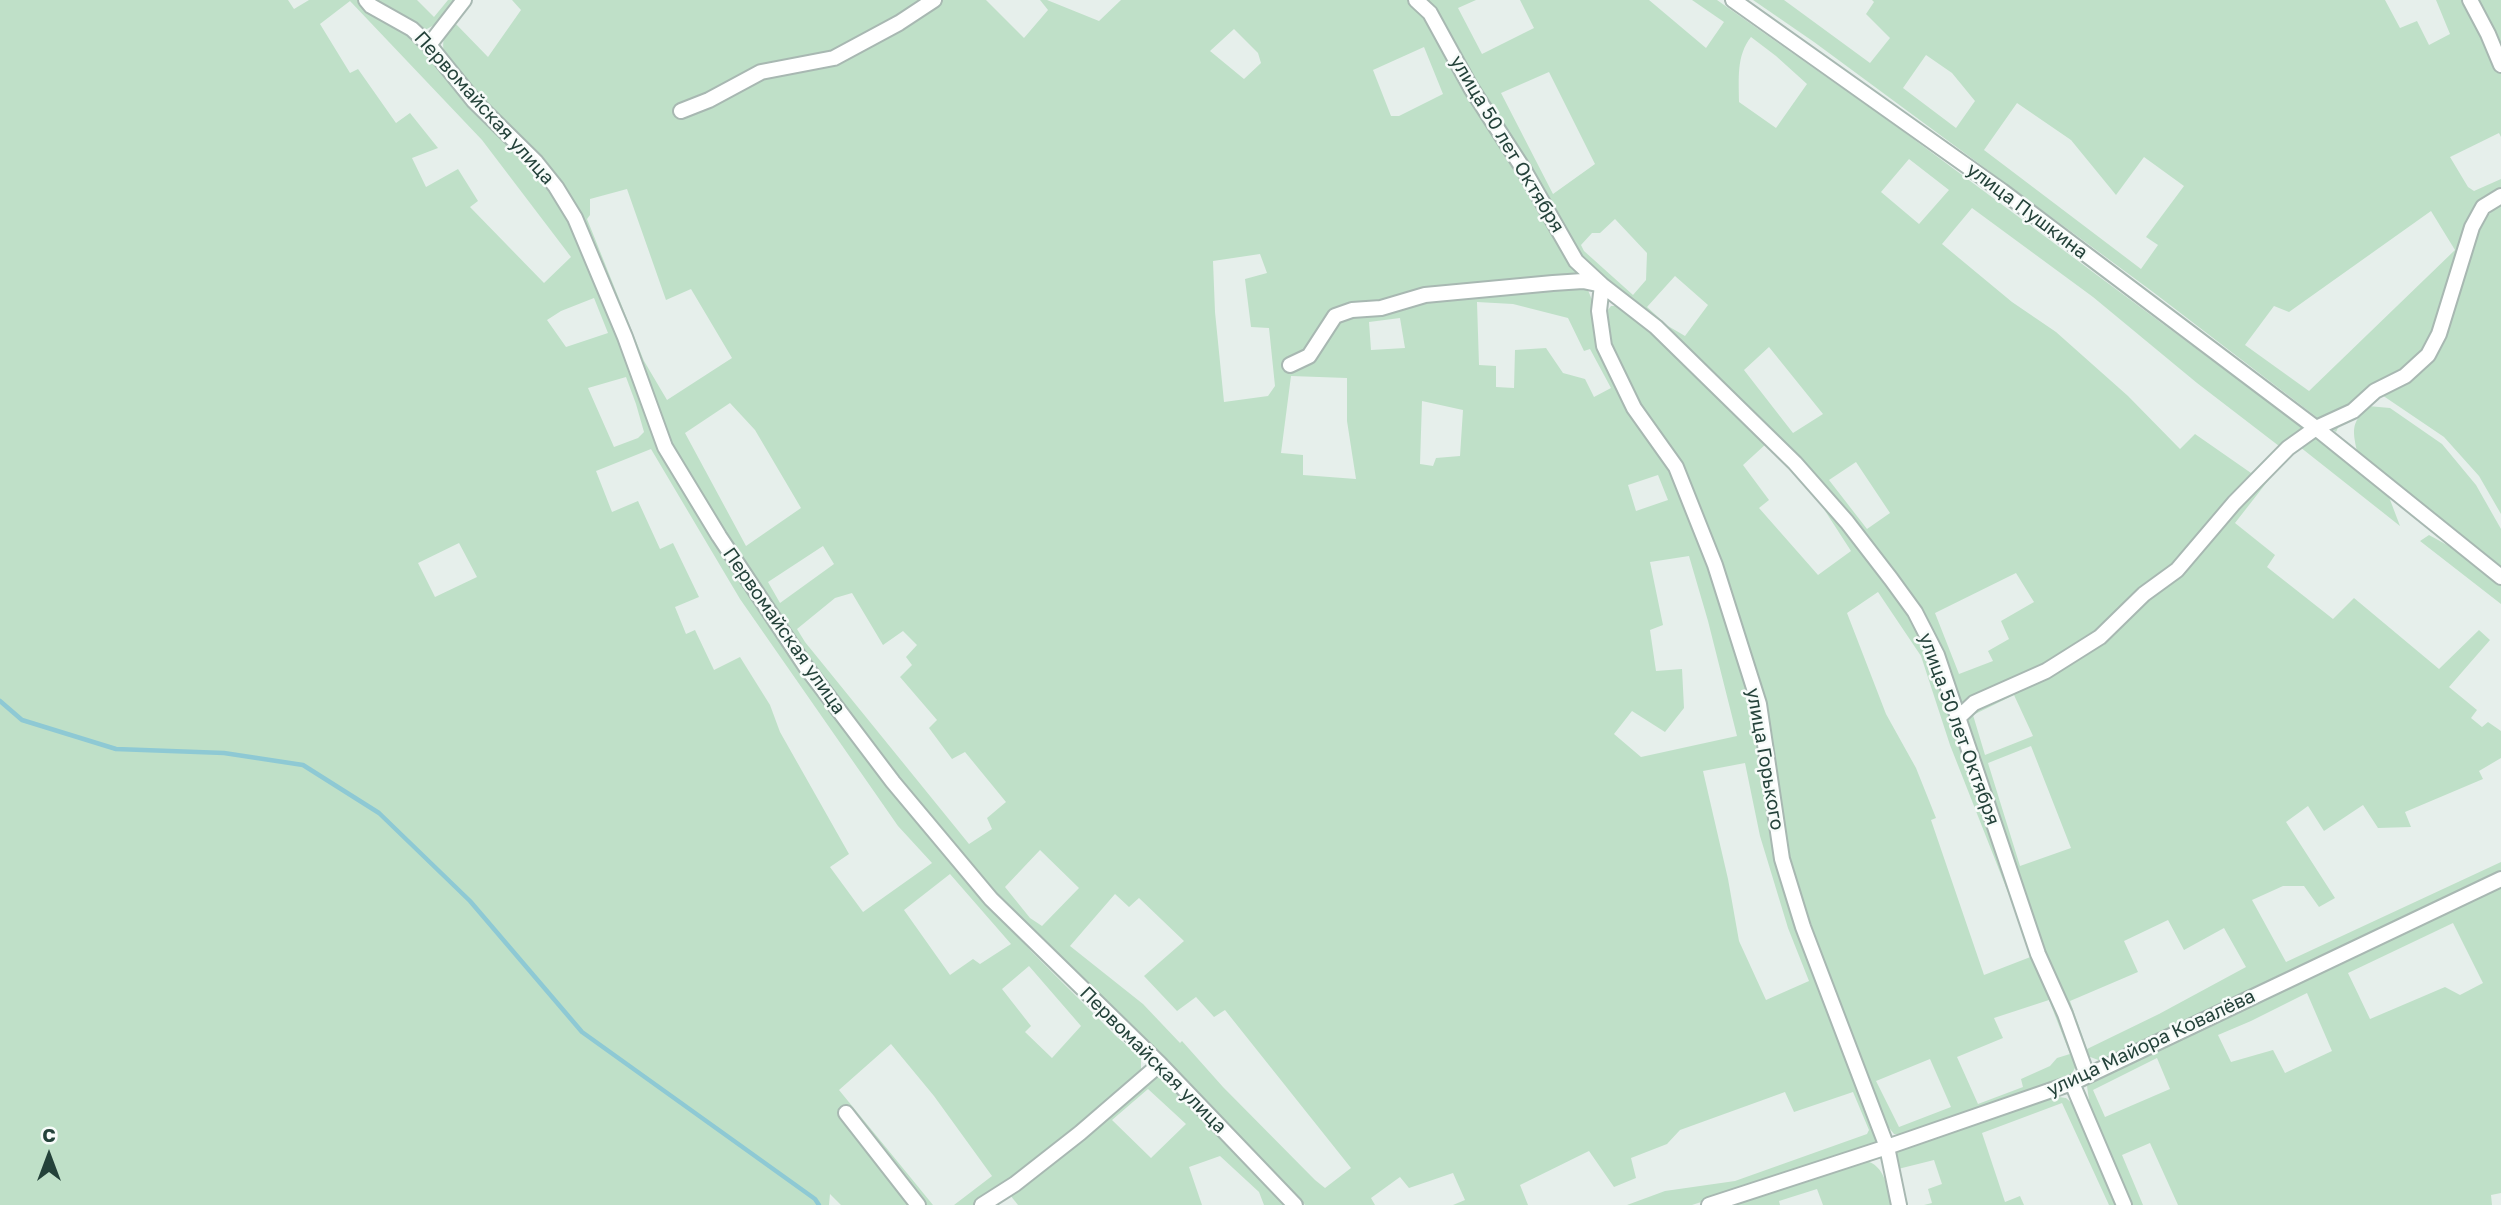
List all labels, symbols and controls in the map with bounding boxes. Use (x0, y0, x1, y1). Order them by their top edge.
street label: Первомайская улица (409, 27, 559, 189)
street label: улица 50 лет Октября (1445, 51, 1569, 237)
street label: улица Пушкина (1962, 158, 2092, 264)
street label: Первомайская улица (718, 543, 850, 719)
street label: улица 50 лет Октября (1914, 630, 2004, 828)
street label: улица Горького (1741, 686, 1789, 832)
street label: Первомайская улица (1075, 982, 1231, 1138)
street label: улица Майора Ковалёва (2043, 985, 2259, 1101)
north arrow (14, 1121, 84, 1191)
text: С (42, 1123, 56, 1146)

